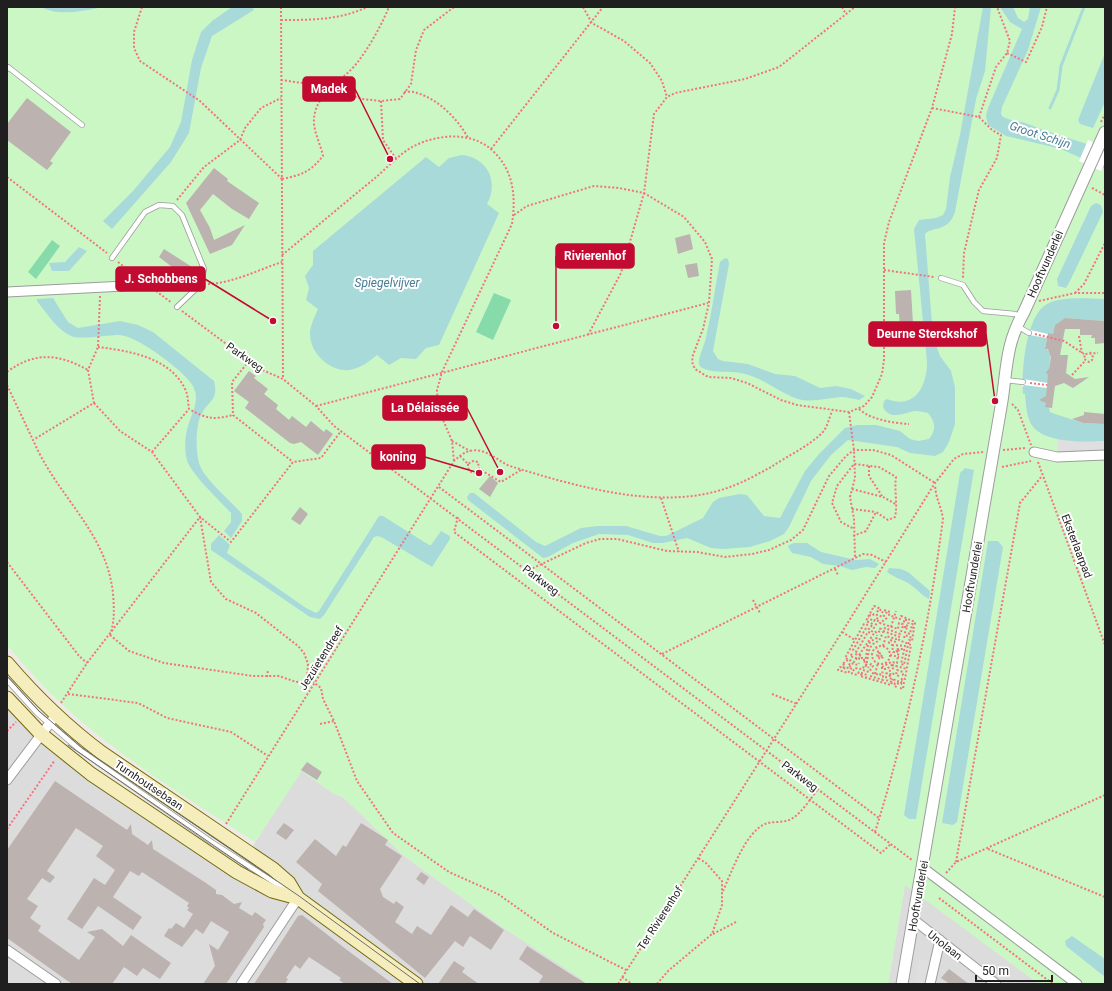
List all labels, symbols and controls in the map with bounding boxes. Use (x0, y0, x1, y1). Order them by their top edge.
callout: Madek (303, 77, 355, 101)
text: Madek (311, 82, 348, 96)
water label: Groot Schijn (1008, 119, 1072, 151)
street label: Hooftvunderlei (1025, 229, 1066, 300)
callout: Rivierenhof (556, 244, 634, 268)
text: Rivierenhof (564, 249, 627, 263)
callout: J. Schobbens (116, 267, 205, 291)
text: J. Schobbens (124, 272, 198, 286)
water label: Spiegelvijver (355, 276, 421, 290)
callout: Deurne Sterckshof (869, 322, 986, 346)
text: Deurne Sterckshof (877, 327, 978, 341)
street label: Parkweg (224, 340, 266, 375)
callout: La Délaissée (383, 396, 467, 420)
text: La Délaissée (391, 401, 460, 415)
callout: koning (372, 445, 425, 469)
text: koning (380, 450, 416, 464)
street label: Eksterlaarpad (1058, 512, 1095, 580)
street label: Hooftvunderlei (960, 540, 985, 614)
street label: Parkweg (520, 562, 562, 598)
street label: Jezuïetendreef (297, 624, 346, 693)
street label: Turnhoutsebaan (112, 758, 185, 813)
street label: Parkweg (779, 758, 821, 794)
street label: Hooftvunderlei (906, 859, 931, 933)
street label: Ter Rivierenhof (635, 884, 686, 953)
street label: Unolaan (925, 928, 965, 963)
scale bar (976, 957, 1052, 983)
text: 50 m (982, 964, 1009, 978)

